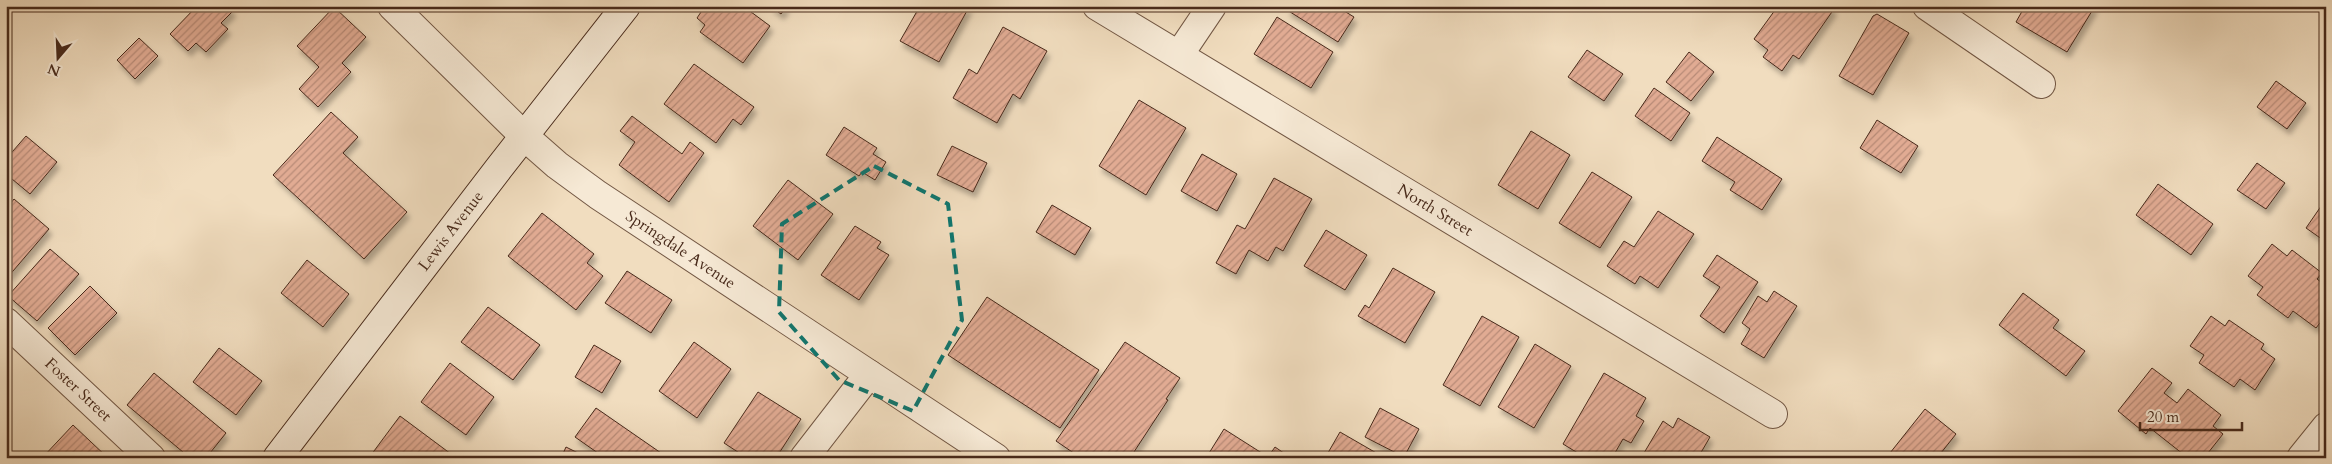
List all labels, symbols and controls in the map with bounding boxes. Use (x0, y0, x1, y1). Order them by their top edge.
north arrow (32, 32, 82, 82)
text: N (45, 59, 63, 81)
street label: North Street (1393, 179, 1477, 241)
street label: Lewis Avenue (413, 186, 489, 276)
street label: Springdale Avenue (621, 205, 740, 294)
street label: Foster Street (40, 353, 116, 427)
scale bar (2140, 399, 2242, 431)
text: 20 m (2147, 407, 2179, 427)

